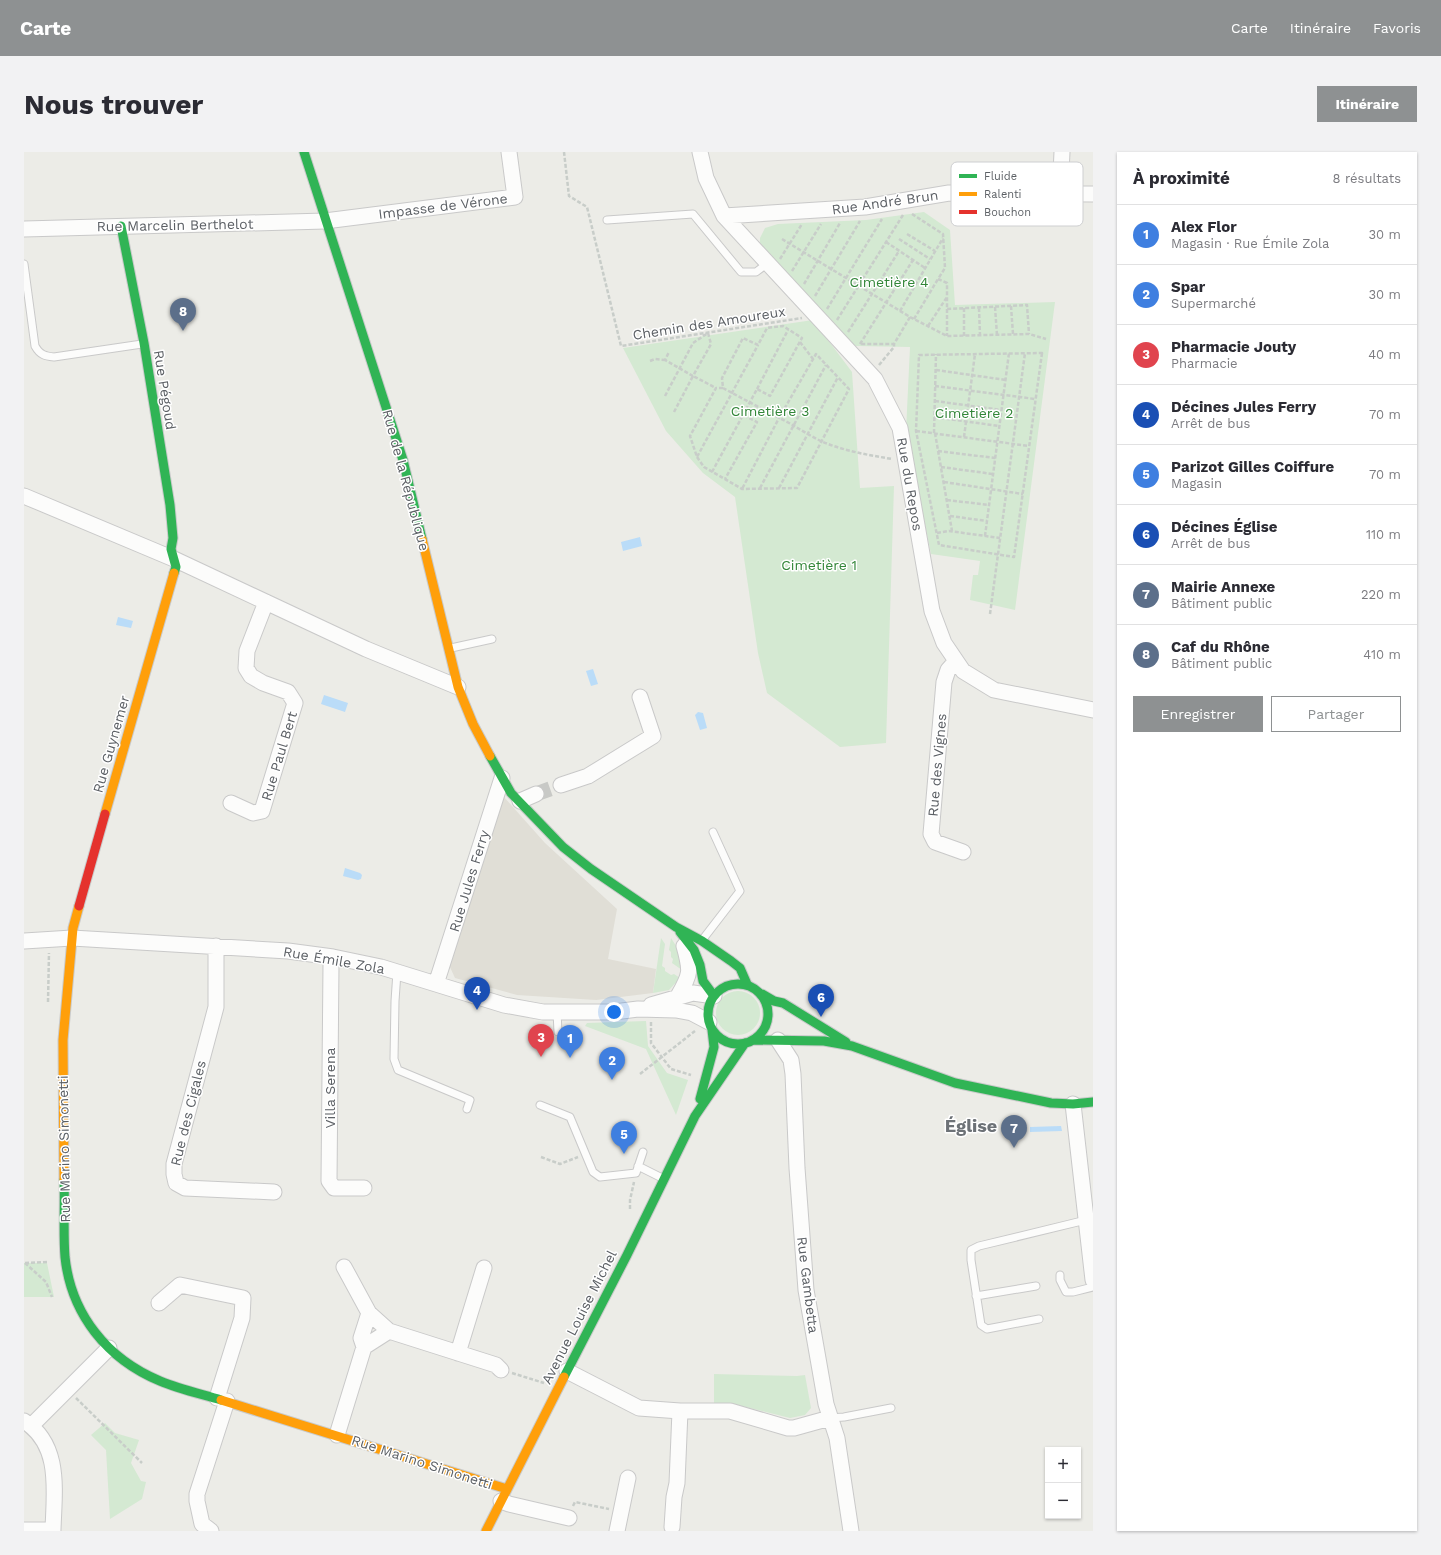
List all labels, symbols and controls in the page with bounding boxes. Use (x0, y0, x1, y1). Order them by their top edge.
text: Carte (20, 17, 71, 40)
text: Carte (1231, 20, 1268, 36)
text: Itinéraire (1290, 20, 1351, 36)
text: Favoris (1373, 20, 1421, 36)
button: Itinéraire (1317, 86, 1417, 122)
text: Nous trouver (24, 88, 203, 121)
legend (951, 162, 1083, 226)
text: À proximité (1133, 168, 1230, 188)
text: Fluide (984, 170, 1017, 183)
text: 8 résultats (1333, 171, 1401, 186)
street label: Rue André Brun (831, 187, 939, 217)
text: Ralenti (984, 188, 1022, 201)
street label: Impasse de Vérone (377, 190, 509, 222)
text: Bouchon (984, 206, 1031, 219)
street label: Rue Marcelin Berthelot (96, 216, 254, 234)
text: Alex Flor (1171, 218, 1237, 236)
text: 1 (1143, 227, 1149, 242)
text: 30 m (1369, 227, 1401, 242)
text: Magasin · Rue Émile Zola (1171, 236, 1329, 251)
park label: Cimetière 4 (849, 274, 929, 290)
text: Spar (1171, 278, 1205, 296)
text: 2 (1142, 287, 1150, 302)
text: 30 m (1369, 287, 1401, 302)
text: Supermarché (1171, 296, 1256, 311)
pin: 8 (170, 298, 196, 331)
street label: Chemin des Amoureux (631, 303, 787, 343)
text: Pharmacie Jouty (1171, 338, 1296, 356)
text: 3 (1142, 347, 1150, 362)
text: 40 m (1368, 347, 1401, 362)
street label: Rue Pégoud (151, 349, 179, 431)
text: Pharmacie (1171, 356, 1238, 371)
text: Décines Jules Ferry (1171, 398, 1316, 416)
park label: Cimetière 3 (731, 403, 809, 419)
park label: Cimetière 2 (935, 405, 1013, 421)
text: 4 (1142, 407, 1150, 422)
text: 70 m (1369, 407, 1401, 422)
street label: Rue de la République (379, 408, 433, 552)
text: Arrêt de bus (1171, 416, 1250, 431)
street label: Rue du Repos (894, 436, 926, 532)
text: Parizot Gilles Coiffure (1171, 458, 1334, 476)
text: 5 (1142, 467, 1150, 482)
text: 70 m (1369, 467, 1401, 482)
text: Magasin (1171, 476, 1222, 491)
text: Décines Église (1171, 518, 1277, 536)
text: 6 (1142, 527, 1150, 542)
text: 110 m (1366, 527, 1401, 542)
text: Arrêt de bus (1171, 536, 1250, 551)
park label: Cimetière 1 (781, 557, 857, 573)
text: Mairie Annexe (1171, 578, 1275, 596)
text: 7 (1142, 587, 1150, 602)
text: 220 m (1361, 587, 1401, 602)
text: Bâtiment public (1171, 596, 1272, 611)
text: Caf du Rhône (1171, 638, 1270, 656)
text: 8 (1142, 647, 1150, 662)
text: 410 m (1363, 647, 1401, 662)
text: Bâtiment public (1171, 656, 1272, 671)
street label: Rue Guynemer (89, 693, 133, 795)
button: Enregistrer (1133, 696, 1263, 732)
button: Partager (1271, 696, 1401, 732)
street label: Rue Paul Bert (258, 709, 300, 803)
street label: Rue des Vignes (925, 713, 949, 817)
street label: Rue Jules Ferry (446, 827, 492, 934)
street label: Rue Émile Zola (282, 943, 386, 977)
pin: 4 (464, 977, 490, 1010)
pin: 6 (808, 984, 834, 1017)
your location (604, 1002, 624, 1022)
pin: 3 (528, 1024, 554, 1057)
pin: 1 (557, 1025, 583, 1058)
street label: Villa Serena (322, 1047, 338, 1128)
pin: 2 (599, 1047, 625, 1080)
street label: Rue des Cigales (167, 1059, 209, 1167)
street label: Rue Marino Simonetti (55, 1075, 73, 1223)
district label: Église (945, 1115, 997, 1136)
pin: 7 (1001, 1115, 1027, 1148)
pin: 5 (611, 1121, 637, 1154)
street label: Rue Gambetta (794, 1236, 822, 1334)
street label: Avenue Louise Michel (538, 1247, 620, 1387)
street label: Rue Marino Simonetti (350, 1432, 494, 1492)
map controls (1045, 1447, 1081, 1519)
button: + (1045, 1447, 1081, 1483)
button: − (1045, 1483, 1081, 1519)

